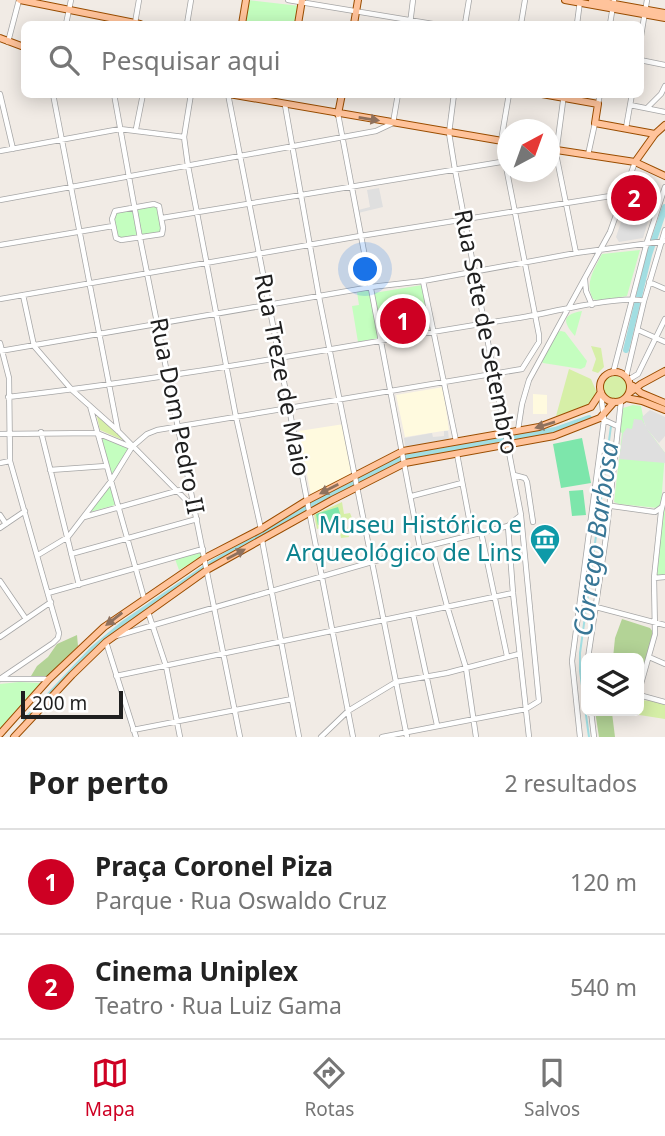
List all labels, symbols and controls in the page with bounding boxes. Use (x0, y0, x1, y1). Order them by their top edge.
search box (21, 21, 644, 98)
icon: search (45, 41, 83, 79)
text: Pesquisar aqui (101, 42, 281, 78)
one-way arrow (358, 114, 380, 125)
north arrow (497, 119, 560, 182)
pin: 2 (611, 172, 657, 224)
street label: Rua Sete de Setembro (447, 206, 527, 457)
your location (348, 252, 382, 286)
street label: Rua Treze de Maio (248, 271, 319, 479)
pin: 1 (380, 295, 426, 347)
street label: Rua Dom Pedro II (143, 315, 214, 517)
one-way arrow (534, 420, 555, 430)
water label: Córrego Barbosa (564, 439, 626, 638)
one-way arrow (319, 484, 339, 495)
place label: Museu Histórico e Arqueológico de Lins (286, 507, 522, 568)
museum icon: Museu Histórico e Arqueológico de Lins (528, 522, 562, 566)
one-way arrow (226, 548, 245, 560)
one-way arrow (105, 612, 123, 627)
map controls (581, 653, 644, 716)
button: layers (581, 653, 644, 716)
scale bar (21, 688, 122, 720)
text: 200 m (32, 690, 87, 716)
text: Por perto (28, 762, 169, 803)
text: 2 resultados (504, 767, 637, 799)
text: Praça Coronel Piza (95, 848, 333, 884)
text: 1 (44, 866, 58, 898)
text: 120 m (570, 866, 637, 898)
text: Parque · Rua Oswaldo Cruz (95, 884, 387, 916)
text: Cinema Uniplex (95, 953, 298, 989)
text: 2 (44, 971, 58, 1003)
text: 540 m (570, 971, 637, 1003)
text: Teatro · Rua Luiz Gama (95, 989, 342, 1021)
tab: Mapa (85, 1054, 135, 1122)
tab: Rotas (305, 1054, 354, 1122)
tab: Salvos (524, 1054, 580, 1122)

